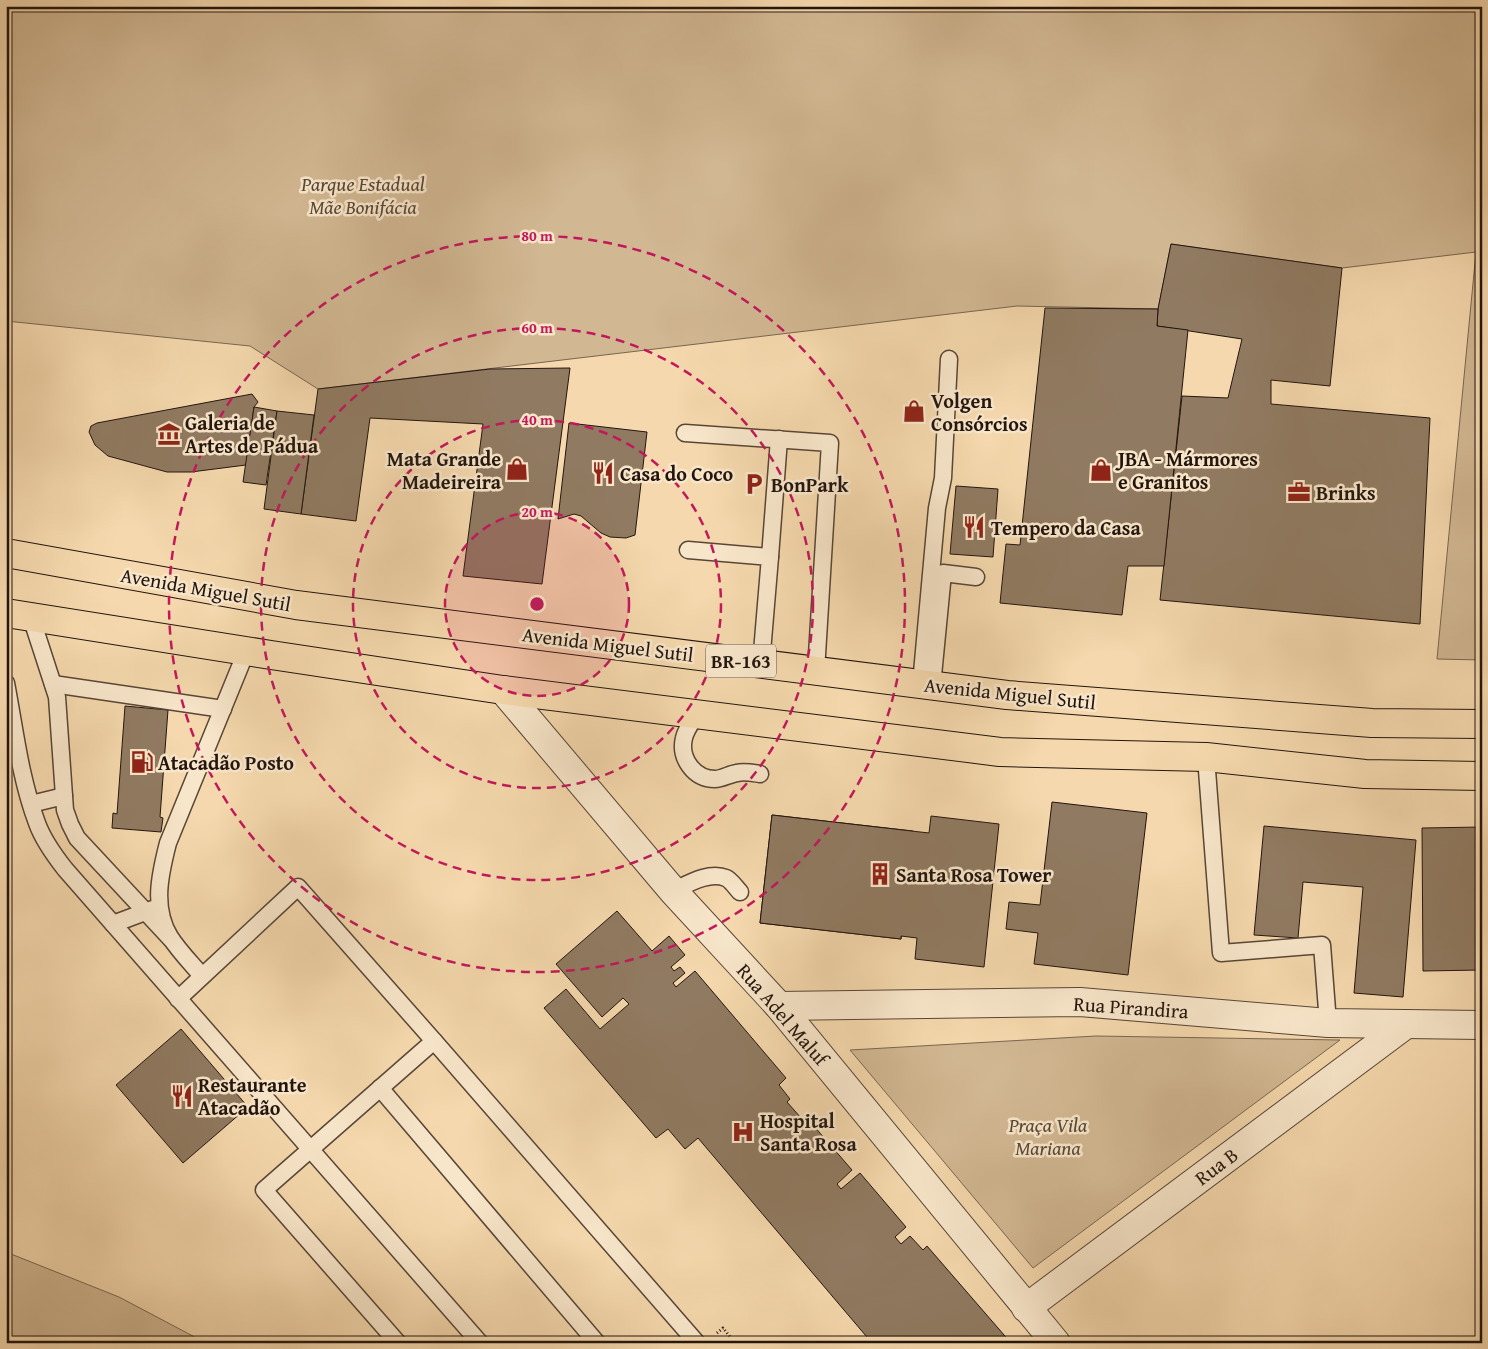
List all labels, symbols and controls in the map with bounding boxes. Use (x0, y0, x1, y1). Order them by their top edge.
park label: Parque Estadual Mãe Bonifácia (300, 169, 425, 221)
text: 80 m (521, 225, 553, 246)
text: 60 m (521, 317, 553, 338)
place label: Volgen Consórcios (931, 386, 1028, 438)
shop icon: Volgen Consórcios (901, 398, 927, 424)
place label: Galeria de Artes de Pádua (185, 408, 319, 460)
text: 40 m (521, 409, 553, 430)
museum icon: Galeria de Artes de Pádua (156, 421, 182, 447)
place label: Mata Grande Madeireira (387, 444, 502, 496)
place label: JBA - Mármores e Granitos (1115, 444, 1258, 496)
shop icon: Mata Grande Madeireira (504, 456, 530, 482)
shop icon: JBA - Mármores e Granitos (1088, 457, 1114, 483)
place label: Casa do Coco (620, 459, 734, 488)
restaurant icon: Casa do Coco (590, 460, 616, 486)
place label: BonPark (771, 470, 849, 499)
parking icon: BonPark (741, 471, 767, 497)
place label: Brinks (1316, 478, 1376, 507)
office icon: Brinks (1286, 479, 1312, 505)
text: 20 m (521, 501, 553, 522)
place label: Tempero da Casa (991, 513, 1141, 542)
restaurant icon: Tempero da Casa (961, 514, 987, 540)
street label: Avenida Miguel Sutil (119, 560, 294, 618)
centre of rings (528, 595, 546, 613)
street label: Avenida Miguel Sutil (521, 619, 696, 669)
road number: BR-163 (706, 644, 776, 678)
street label: Avenida Miguel Sutil (923, 670, 1098, 716)
place label: Atacadão Posto (158, 748, 294, 777)
fuel station icon: Atacadão Posto (129, 749, 155, 775)
place label: Santa Rosa Tower (896, 860, 1051, 889)
building icon: Santa Rosa Tower (867, 861, 893, 887)
street label: Rua Adel Maluf (730, 957, 837, 1073)
street label: Rua Pirandira (1073, 989, 1190, 1026)
place label: Restaurante Atacadão (198, 1070, 307, 1122)
restaurant icon: Restaurante Atacadão (169, 1083, 195, 1109)
place label: Hospital Santa Rosa (760, 1106, 857, 1158)
park label: Praça Vila Mariana (1008, 1110, 1088, 1162)
hospital icon: Hospital Santa Rosa (730, 1119, 756, 1145)
street label: Rua B (1188, 1140, 1244, 1192)

